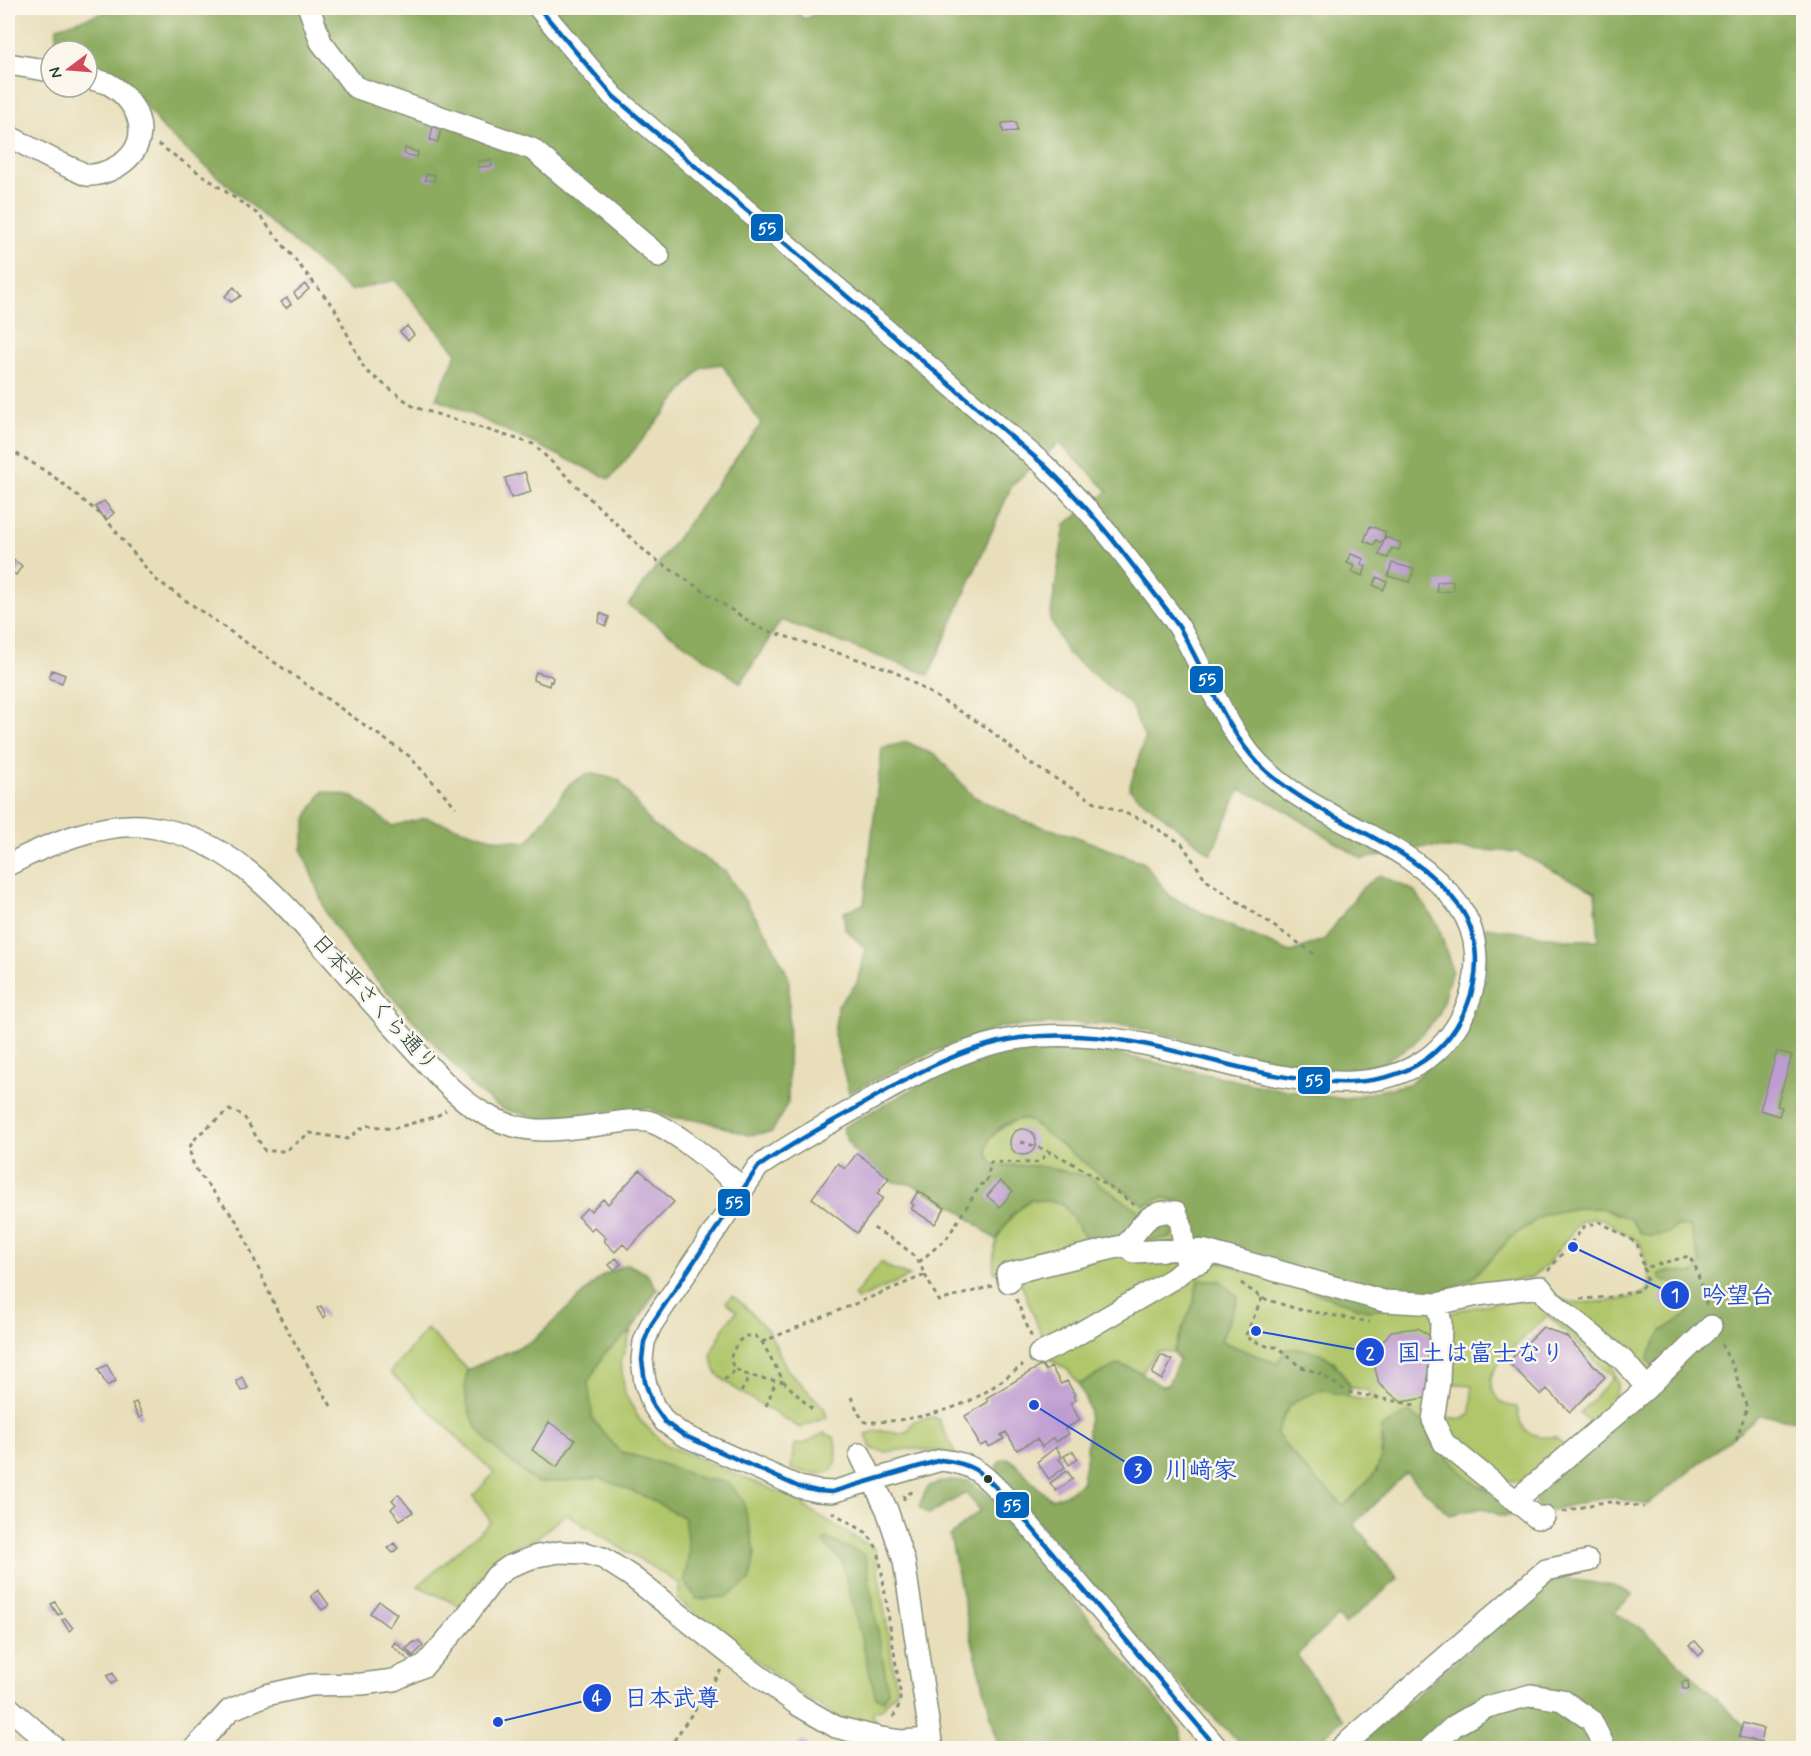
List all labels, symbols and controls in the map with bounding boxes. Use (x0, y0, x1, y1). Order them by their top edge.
north arrow (39, 39, 99, 99)
text: N (44, 65, 68, 81)
line badge: 55 (750, 213, 784, 242)
text: 55 (758, 219, 777, 240)
line badge: 55 (1189, 665, 1224, 694)
text: 55 (1198, 670, 1217, 691)
street label: 日本平さくら通り (305, 928, 443, 1078)
line badge: 55 (1297, 1066, 1331, 1095)
text: 55 (1305, 1071, 1324, 1092)
line badge: 55 (717, 1188, 751, 1217)
text: 55 (725, 1193, 744, 1214)
callout: 吟望台 (1660, 1274, 1786, 1316)
text: 吟望台 (1702, 1281, 1774, 1312)
text: 1 (1671, 1284, 1679, 1308)
callout: 国土は富士なり (1355, 1331, 1577, 1373)
text: 国土は富士なり (1397, 1339, 1565, 1370)
text: 2 (1366, 1342, 1375, 1366)
callout: 川﨑家 (1123, 1449, 1249, 1491)
text: 川﨑家 (1165, 1456, 1237, 1487)
text: 3 (1134, 1459, 1143, 1483)
unlabelled marker (982, 1473, 994, 1485)
line badge: 55 (995, 1491, 1030, 1519)
text: 55 (1003, 1496, 1022, 1517)
callout: 日本武尊 (582, 1677, 732, 1719)
text: 日本武尊 (624, 1684, 720, 1715)
text: 4 (592, 1687, 603, 1711)

